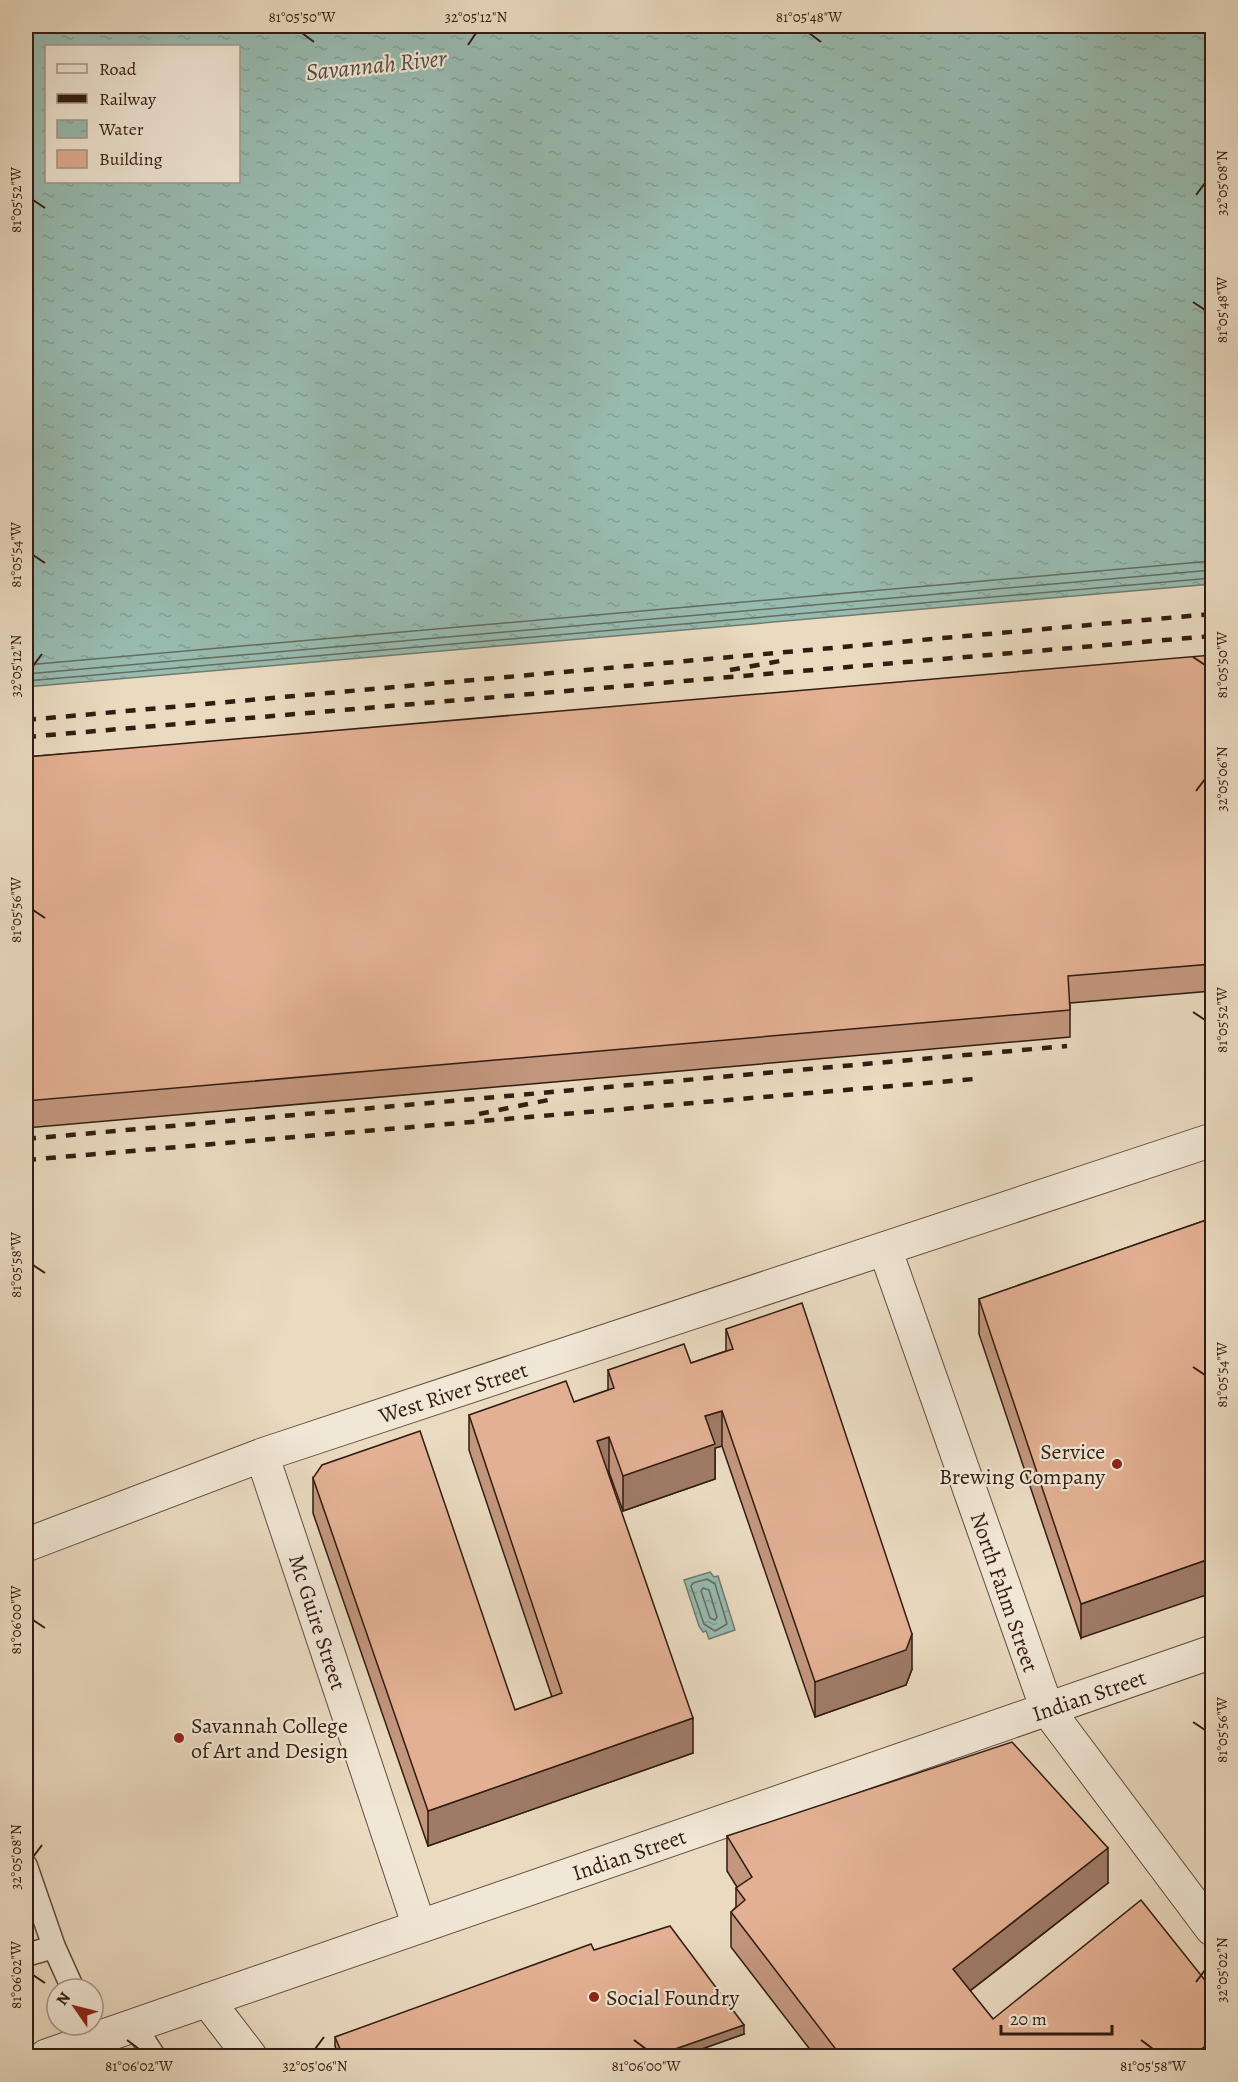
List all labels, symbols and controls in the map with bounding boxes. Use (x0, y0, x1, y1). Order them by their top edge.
text: 81°05'50"W (269, 7, 335, 27)
text: 32°05'12"N (445, 7, 507, 27)
text: 81°05'48"W (776, 7, 842, 27)
water label: Savannah River (304, 42, 448, 88)
legend (45, 45, 240, 183)
text: Road (99, 57, 137, 81)
text: Railway (99, 87, 157, 111)
text: Water (98, 117, 144, 141)
text: Building (99, 147, 163, 171)
text: 32°05'08"N (1212, 150, 1232, 216)
text: 81°05'52"W (6, 167, 26, 233)
text: 81°05'48"W (1212, 277, 1232, 343)
text: 81°05'54"W (6, 522, 26, 588)
text: 81°05'50"W (1212, 632, 1232, 698)
text: 32°05'12"N (6, 635, 26, 697)
text: 32°05'06"N (1212, 746, 1232, 812)
text: 81°05'56"W (6, 877, 26, 943)
text: 81°05'52"W (1212, 987, 1232, 1053)
text: 81°05'58"W (6, 1232, 26, 1298)
text: 81°05'54"W (1212, 1342, 1232, 1408)
street label: West River Street (374, 1355, 532, 1431)
place label: Service Brewing Company (939, 1437, 1105, 1492)
marker: Service Brewing Company (1110, 1457, 1124, 1471)
street label: North Fahm Street (963, 1508, 1045, 1676)
street label: Mc Guire Street (281, 1551, 353, 1694)
text: 81°06'00"W (6, 1586, 26, 1654)
street label: Indian Street (1028, 1662, 1150, 1729)
text: 81°05'56"W (1212, 1697, 1232, 1763)
place label: Savannah College of Art and Design (191, 1711, 348, 1766)
marker: Savannah College of Art and Design (172, 1731, 186, 1745)
street label: Indian Street (568, 1821, 690, 1888)
text: 32°05'08"N (6, 1824, 26, 1890)
text: 32°05'02"N (1212, 1937, 1232, 2003)
text: 81°06'02"W (6, 1941, 26, 2009)
north arrow (45, 1977, 105, 2037)
place label: Social Foundry (606, 1983, 739, 2013)
text: N (51, 1988, 76, 2010)
marker: Social Foundry (587, 1990, 601, 2004)
scale bar (1001, 1998, 1112, 2036)
text: 20 m (1010, 2007, 1047, 2031)
text: 81°06'02"W (105, 2056, 173, 2076)
text: 32°05'06"N (282, 2056, 348, 2076)
text: 81°06'00"W (612, 2056, 680, 2076)
text: 81°05'58"W (1120, 2056, 1186, 2076)

